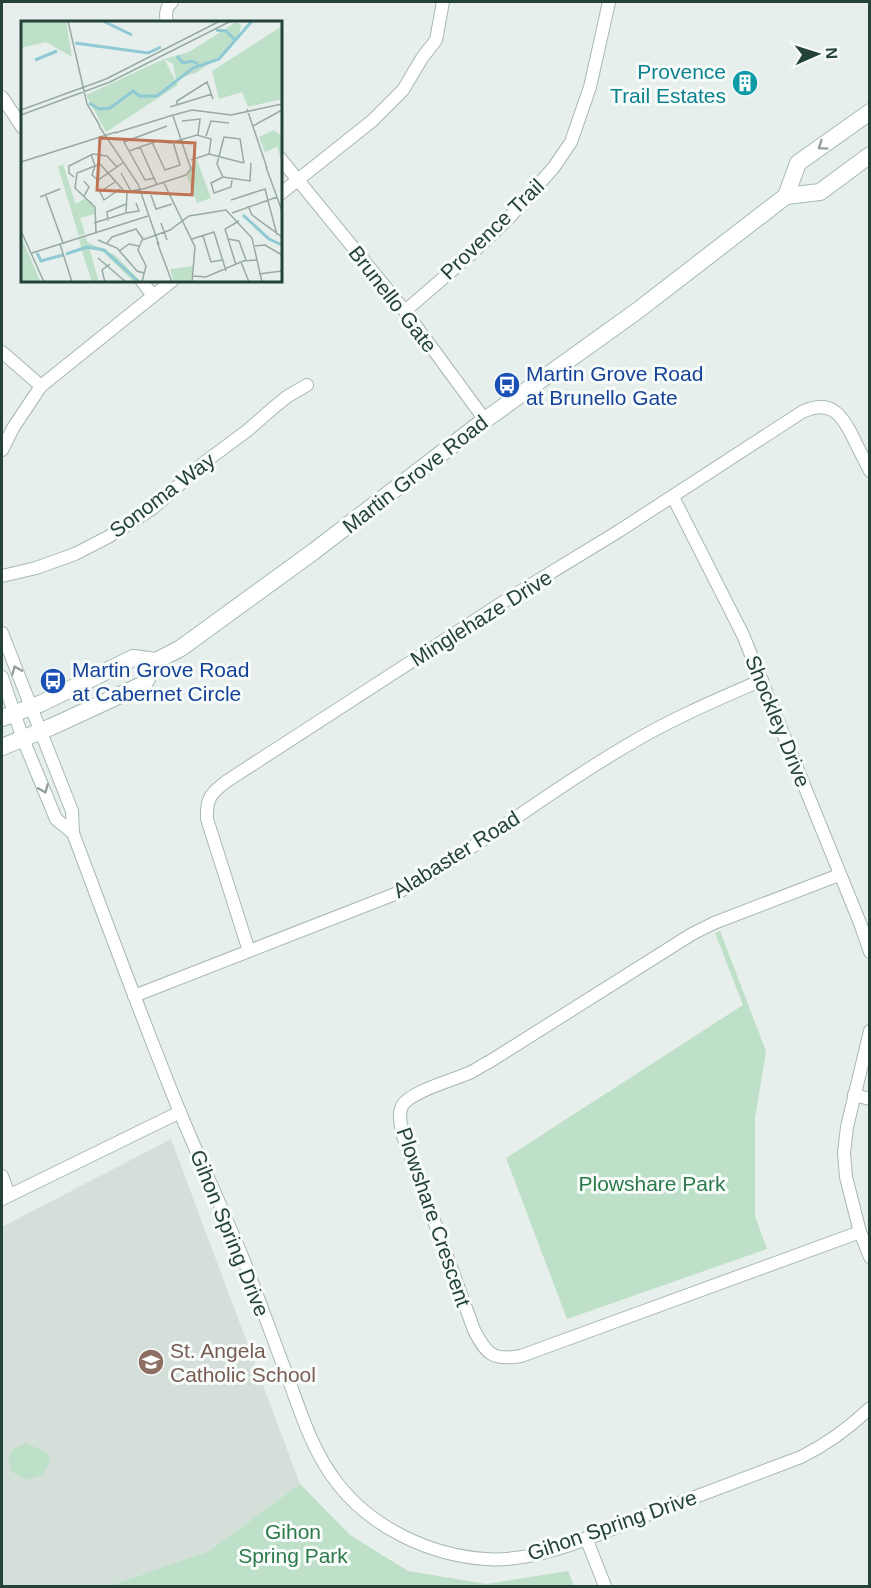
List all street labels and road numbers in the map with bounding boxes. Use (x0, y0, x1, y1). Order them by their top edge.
street label: Provence Trail (436, 174, 548, 284)
street label: Brunello Gate (344, 241, 442, 357)
street label: Martin Grove Road (338, 410, 492, 538)
street label: Sonoma Way (105, 448, 219, 542)
street label: Minglehaze Drive (406, 565, 556, 671)
street label: Shockley Drive (741, 652, 815, 790)
street label: Alabaster Road (389, 806, 523, 902)
street label: Plowshare Crescent (393, 1124, 476, 1310)
street label: Gihon Spring Drive (186, 1146, 274, 1320)
street label: Gihon Spring Drive (524, 1485, 700, 1565)

